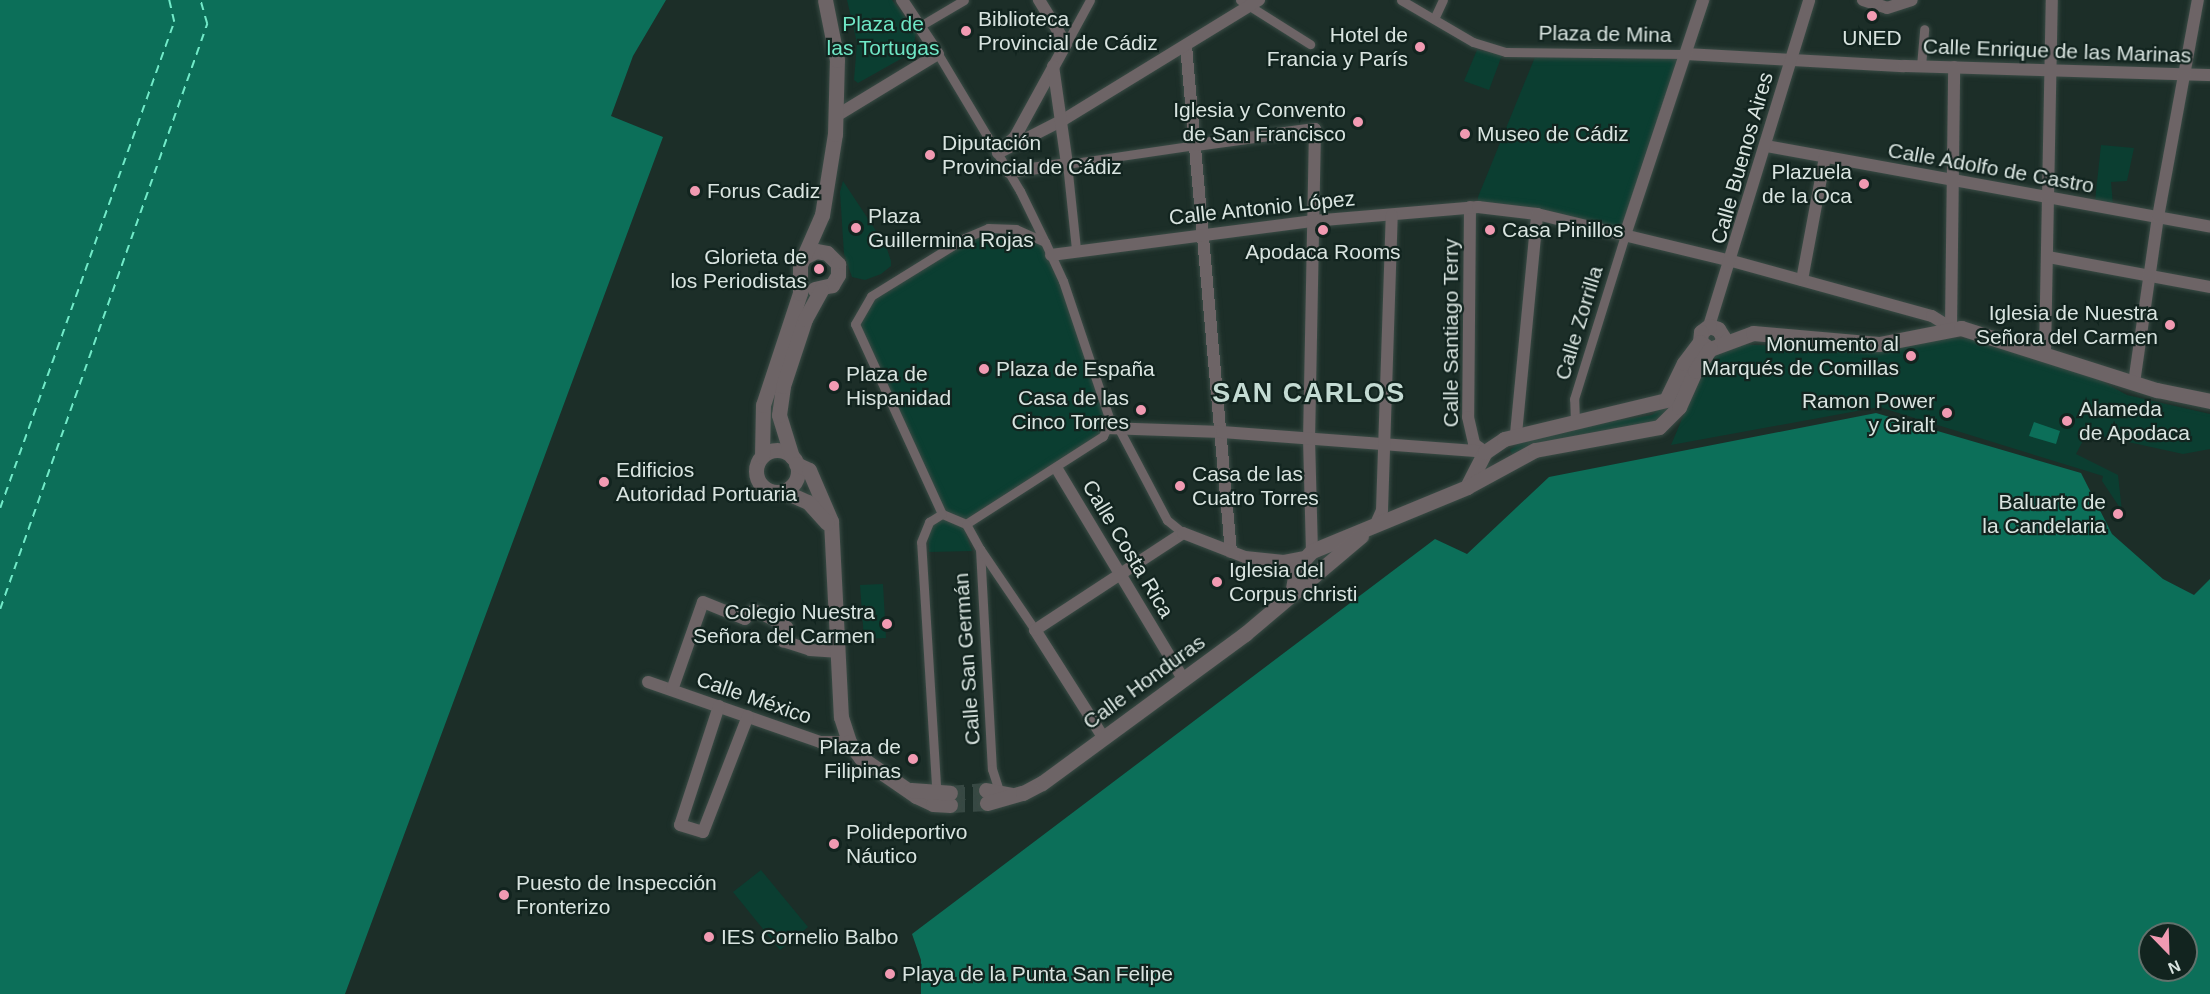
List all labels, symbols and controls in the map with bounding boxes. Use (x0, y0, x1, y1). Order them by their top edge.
place label: Biblioteca Provincial de Cádiz (978, 6, 1158, 56)
marker: UNED (1865, 9, 1879, 23)
park label: Plaza de las Tortugas (826, 11, 940, 61)
street label: Plaza de Mina (1538, 20, 1672, 48)
place label: Hotel de Francia y París (1267, 22, 1408, 72)
marker: Biblioteca Provincial de Cádiz (959, 24, 973, 38)
place label: UNED (1842, 25, 1902, 51)
street label: Calle Enrique de las Marinas (1922, 34, 2192, 68)
marker: Hotel de Francia y París (1413, 40, 1427, 54)
street label: Calle Buenos Aires (1705, 69, 1779, 247)
place label: Iglesia y Convento de San Francisco (1173, 97, 1346, 147)
marker: Iglesia y Convento de San Francisco (1351, 115, 1365, 129)
place label: Museo de Cádiz (1477, 121, 1629, 147)
marker: Museo de Cádiz (1458, 127, 1472, 141)
place label: Diputación Provincial de Cádiz (942, 130, 1122, 180)
street label: Calle Adolfo de Castro (1885, 137, 2097, 199)
marker: Diputación Provincial de Cádiz (923, 148, 937, 162)
place label: Plazuela de la Oca (1762, 159, 1852, 209)
marker: Plazuela de la Oca (1857, 177, 1871, 191)
place label: Forus Cadiz (707, 178, 820, 204)
marker: Forus Cadiz (688, 184, 702, 198)
street label: Calle Antonio López (1167, 186, 1357, 230)
place label: Plaza Guillermina Rojas (868, 203, 1034, 253)
place label: Casa Pinillos (1502, 217, 1623, 243)
marker: Plaza Guillermina Rojas (849, 221, 863, 235)
marker: Apodaca Rooms (1316, 223, 1330, 237)
marker: Casa Pinillos (1483, 223, 1497, 237)
street label: Calle Santiago Terry (1438, 238, 1464, 428)
place label: Apodaca Rooms (1245, 239, 1401, 265)
place label: Glorieta de los Periodistas (670, 244, 807, 294)
marker: Glorieta de los Periodistas (812, 262, 826, 276)
street label: Calle Zorrilla (1550, 263, 1608, 383)
place label: Iglesia de Nuestra Señora del Carmen (1976, 300, 2158, 350)
marker: Iglesia de Nuestra Señora del Carmen (2163, 318, 2177, 332)
place label: Monumento al Marqués de Comillas (1702, 331, 1899, 381)
marker: Monumento al Marqués de Comillas (1904, 349, 1918, 363)
place label: Plaza de España (996, 356, 1155, 382)
place label: Plaza de Hispanidad (846, 361, 951, 411)
marker: Plaza de España (977, 362, 991, 376)
district label: SAN CARLOS (1212, 378, 1406, 410)
marker: Plaza de Hispanidad (827, 379, 841, 393)
place label: Casa de las Cinco Torres (1011, 385, 1129, 435)
place label: Ramon Power y Giralt (1802, 388, 1935, 438)
place label: Alameda de Apodaca (2079, 396, 2191, 446)
marker: Casa de las Cinco Torres (1134, 403, 1148, 417)
marker: Ramon Power y Giralt (1940, 406, 1954, 420)
marker: Alameda de Apodaca (2060, 414, 2074, 428)
place label: Edificios Autoridad Portuaria (616, 457, 797, 507)
place label: Casa de las Cuatro Torres (1192, 461, 1319, 511)
marker: Edificios Autoridad Portuaria (597, 475, 611, 489)
street label: Calle Costa Rica (1077, 475, 1179, 623)
marker: Casa de las Cuatro Torres (1173, 479, 1187, 493)
place label: Baluarte de la Candelaria (1982, 489, 2106, 539)
marker: Baluarte de la Candelaria (2111, 507, 2125, 521)
place label: Iglesia del Corpus christi (1229, 557, 1357, 607)
street label: Calle San Germán (948, 572, 986, 746)
marker: Iglesia del Corpus christi (1210, 575, 1224, 589)
place label: Colegio Nuestra Señora del Carmen (693, 599, 875, 649)
marker: Colegio Nuestra Señora del Carmen (880, 617, 894, 631)
street label: Calle Honduras (1078, 629, 1210, 735)
street label: Calle México (693, 667, 815, 729)
place label: Plaza de Filipinas (819, 734, 901, 784)
marker: Plaza de Filipinas (906, 752, 920, 766)
place label: Polideportivo Náutico (846, 819, 967, 869)
marker: Polideportivo Náutico (827, 837, 841, 851)
place label: Puesto de Inspección Fronterizo (516, 870, 717, 920)
marker: Puesto de Inspección Fronterizo (497, 888, 511, 902)
north arrow (2138, 922, 2198, 982)
place label: IES Cornelio Balbo (721, 924, 898, 950)
marker: IES Cornelio Balbo (702, 930, 716, 944)
text: N (2166, 957, 2183, 977)
place label: Playa de la Punta San Felipe (902, 961, 1173, 987)
marker: Playa de la Punta San Felipe (883, 967, 897, 981)

